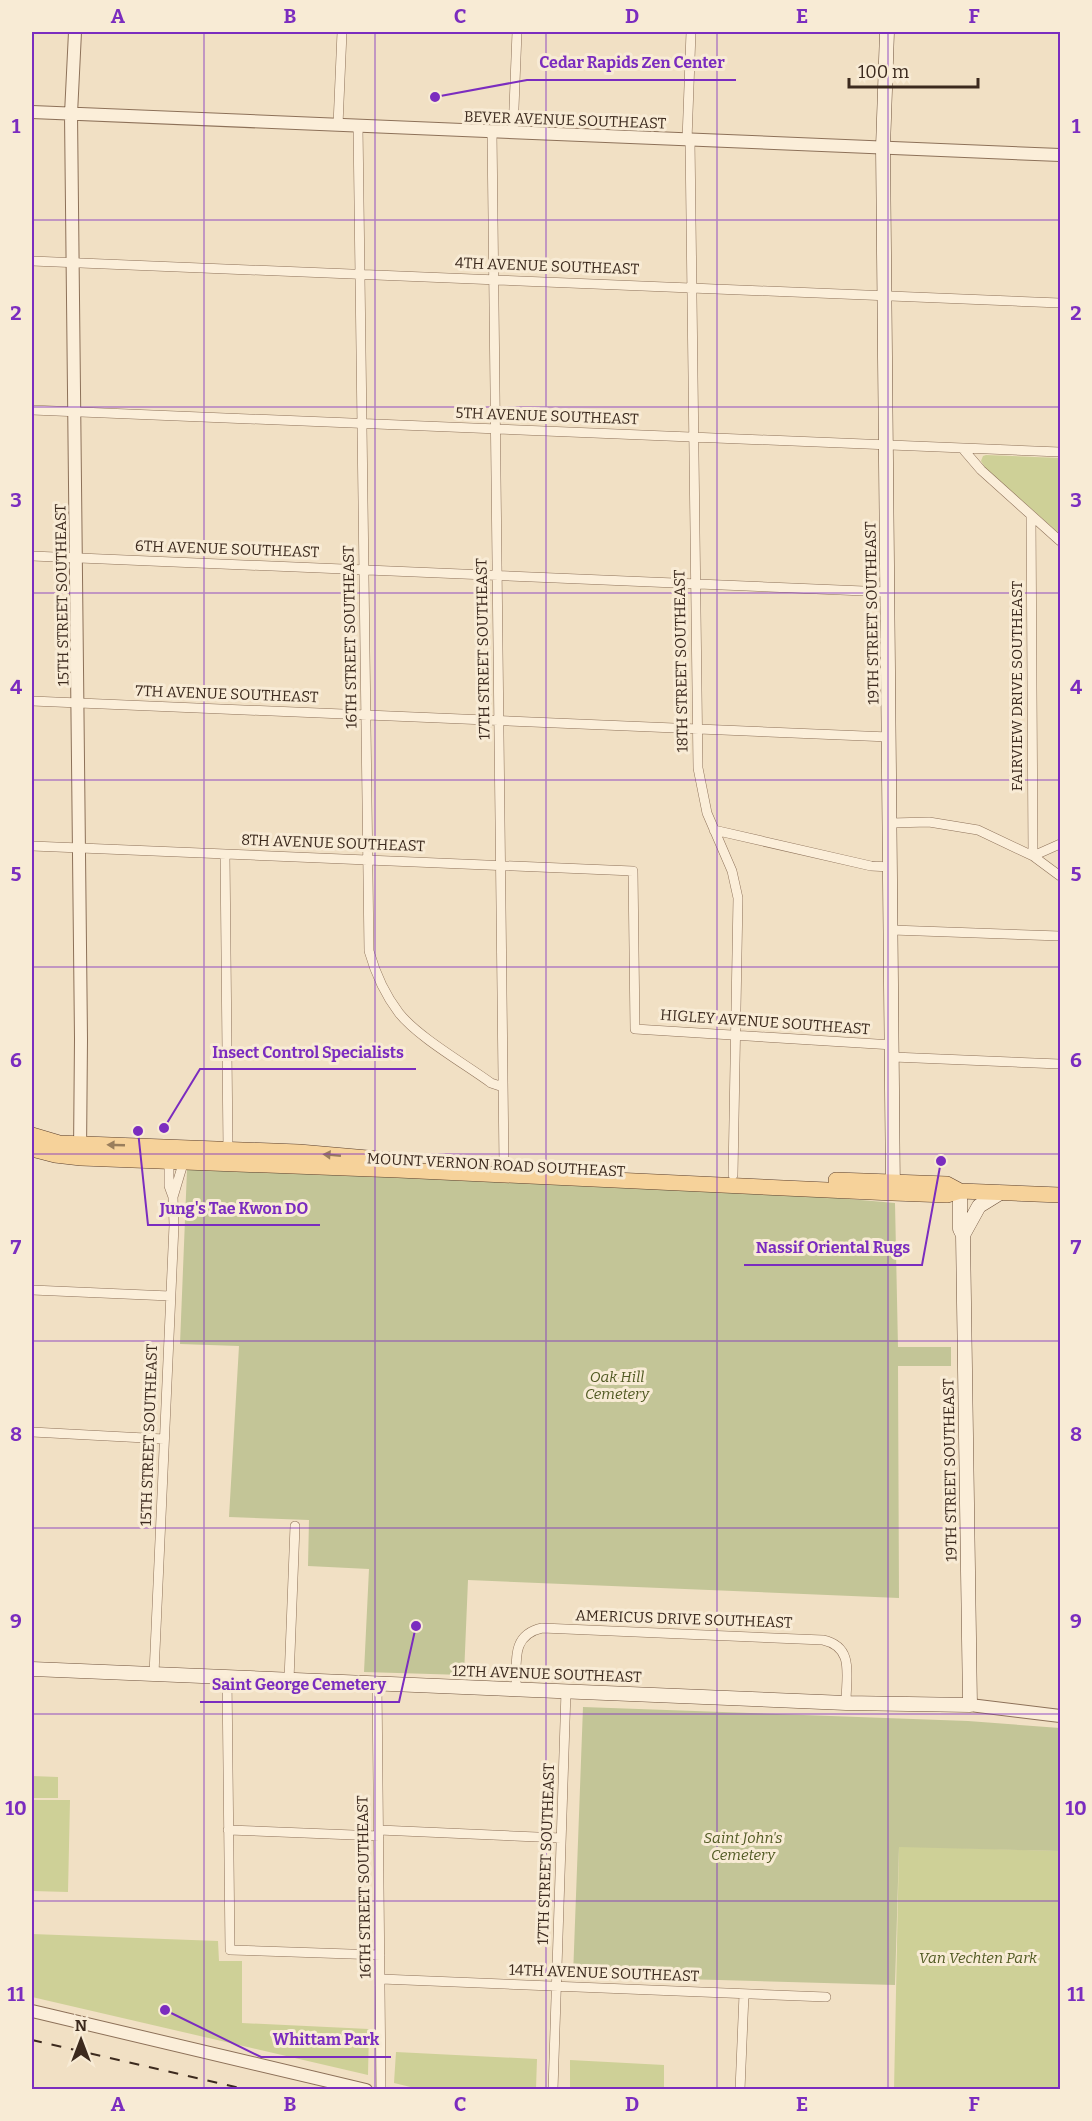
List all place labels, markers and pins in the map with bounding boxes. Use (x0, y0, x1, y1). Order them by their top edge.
callout: Cedar Rapids Zen Center (527, 46, 736, 80)
callout: Insect Control Specialists (200, 1035, 416, 1069)
callout: Jung's Tae Kwon DO (148, 1191, 320, 1225)
callout: Nassif Oriental Rugs (744, 1231, 922, 1265)
callout: Saint George Cemetery (200, 1668, 399, 1702)
callout: Whittam Park (261, 2023, 391, 2057)

